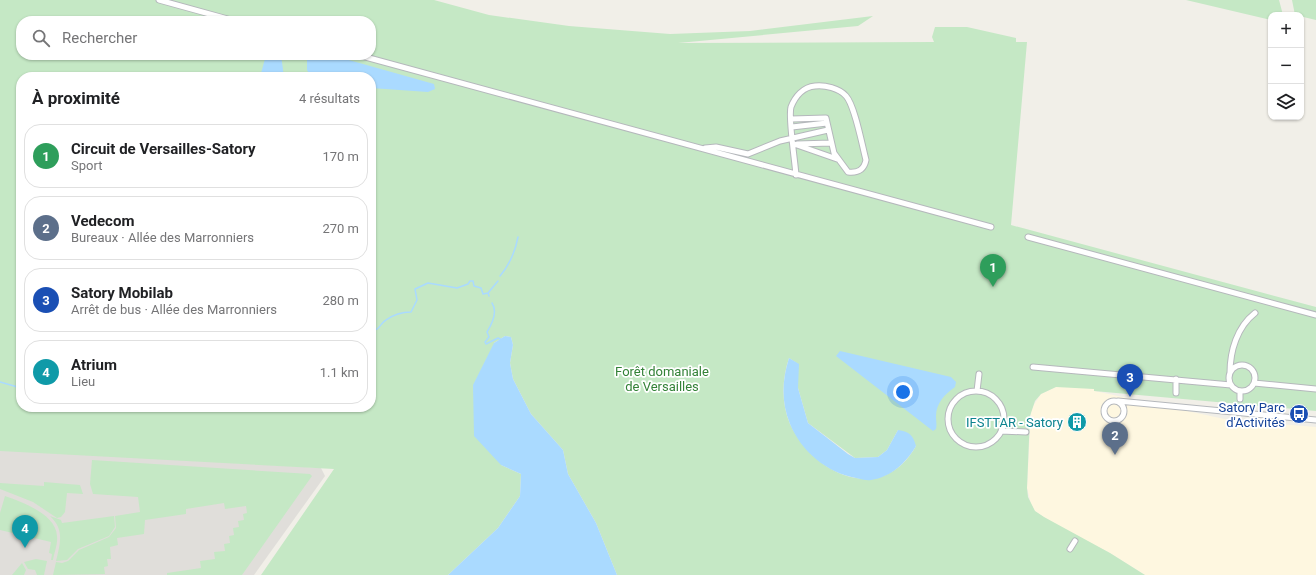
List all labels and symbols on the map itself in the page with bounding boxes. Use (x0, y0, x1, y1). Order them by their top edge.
pin: 1 (980, 254, 1006, 287)
park label: Forêt domaniale de Versailles (615, 364, 709, 394)
pin: 3 (1117, 364, 1143, 397)
your location (893, 382, 913, 402)
place label: Satory Parc d'Activités (1218, 400, 1285, 430)
bus stop icon: Satory Parc d'Activités (1288, 403, 1310, 425)
building icon: IFSTTAR - Satory (1066, 411, 1088, 433)
place label: IFSTTAR - Satory (966, 415, 1063, 430)
pin: 2 (1102, 422, 1128, 455)
pin: 4 (12, 515, 38, 548)

